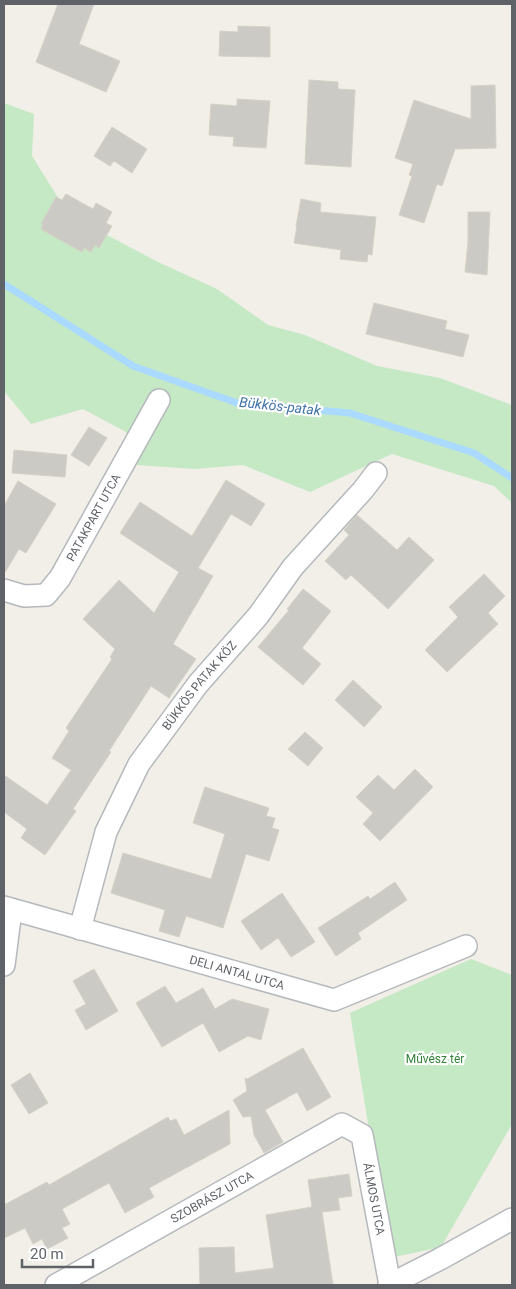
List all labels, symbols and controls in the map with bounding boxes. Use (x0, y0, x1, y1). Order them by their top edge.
water label: Bükkös-patak (238, 394, 323, 418)
street label: PATAKPART UTCA (64, 471, 124, 564)
street label: BÜKKÖS PATAK KÖZ (159, 638, 239, 733)
street label: DELI ANTAL UTCA (188, 953, 286, 993)
park label: Művész tér (406, 1052, 464, 1066)
street label: ÁLMOS UTCA (360, 1161, 388, 1236)
street label: SZOBRÁSZ UTCA (168, 1168, 256, 1226)
scale bar (22, 1236, 94, 1268)
text: 20 m (30, 1245, 64, 1263)

